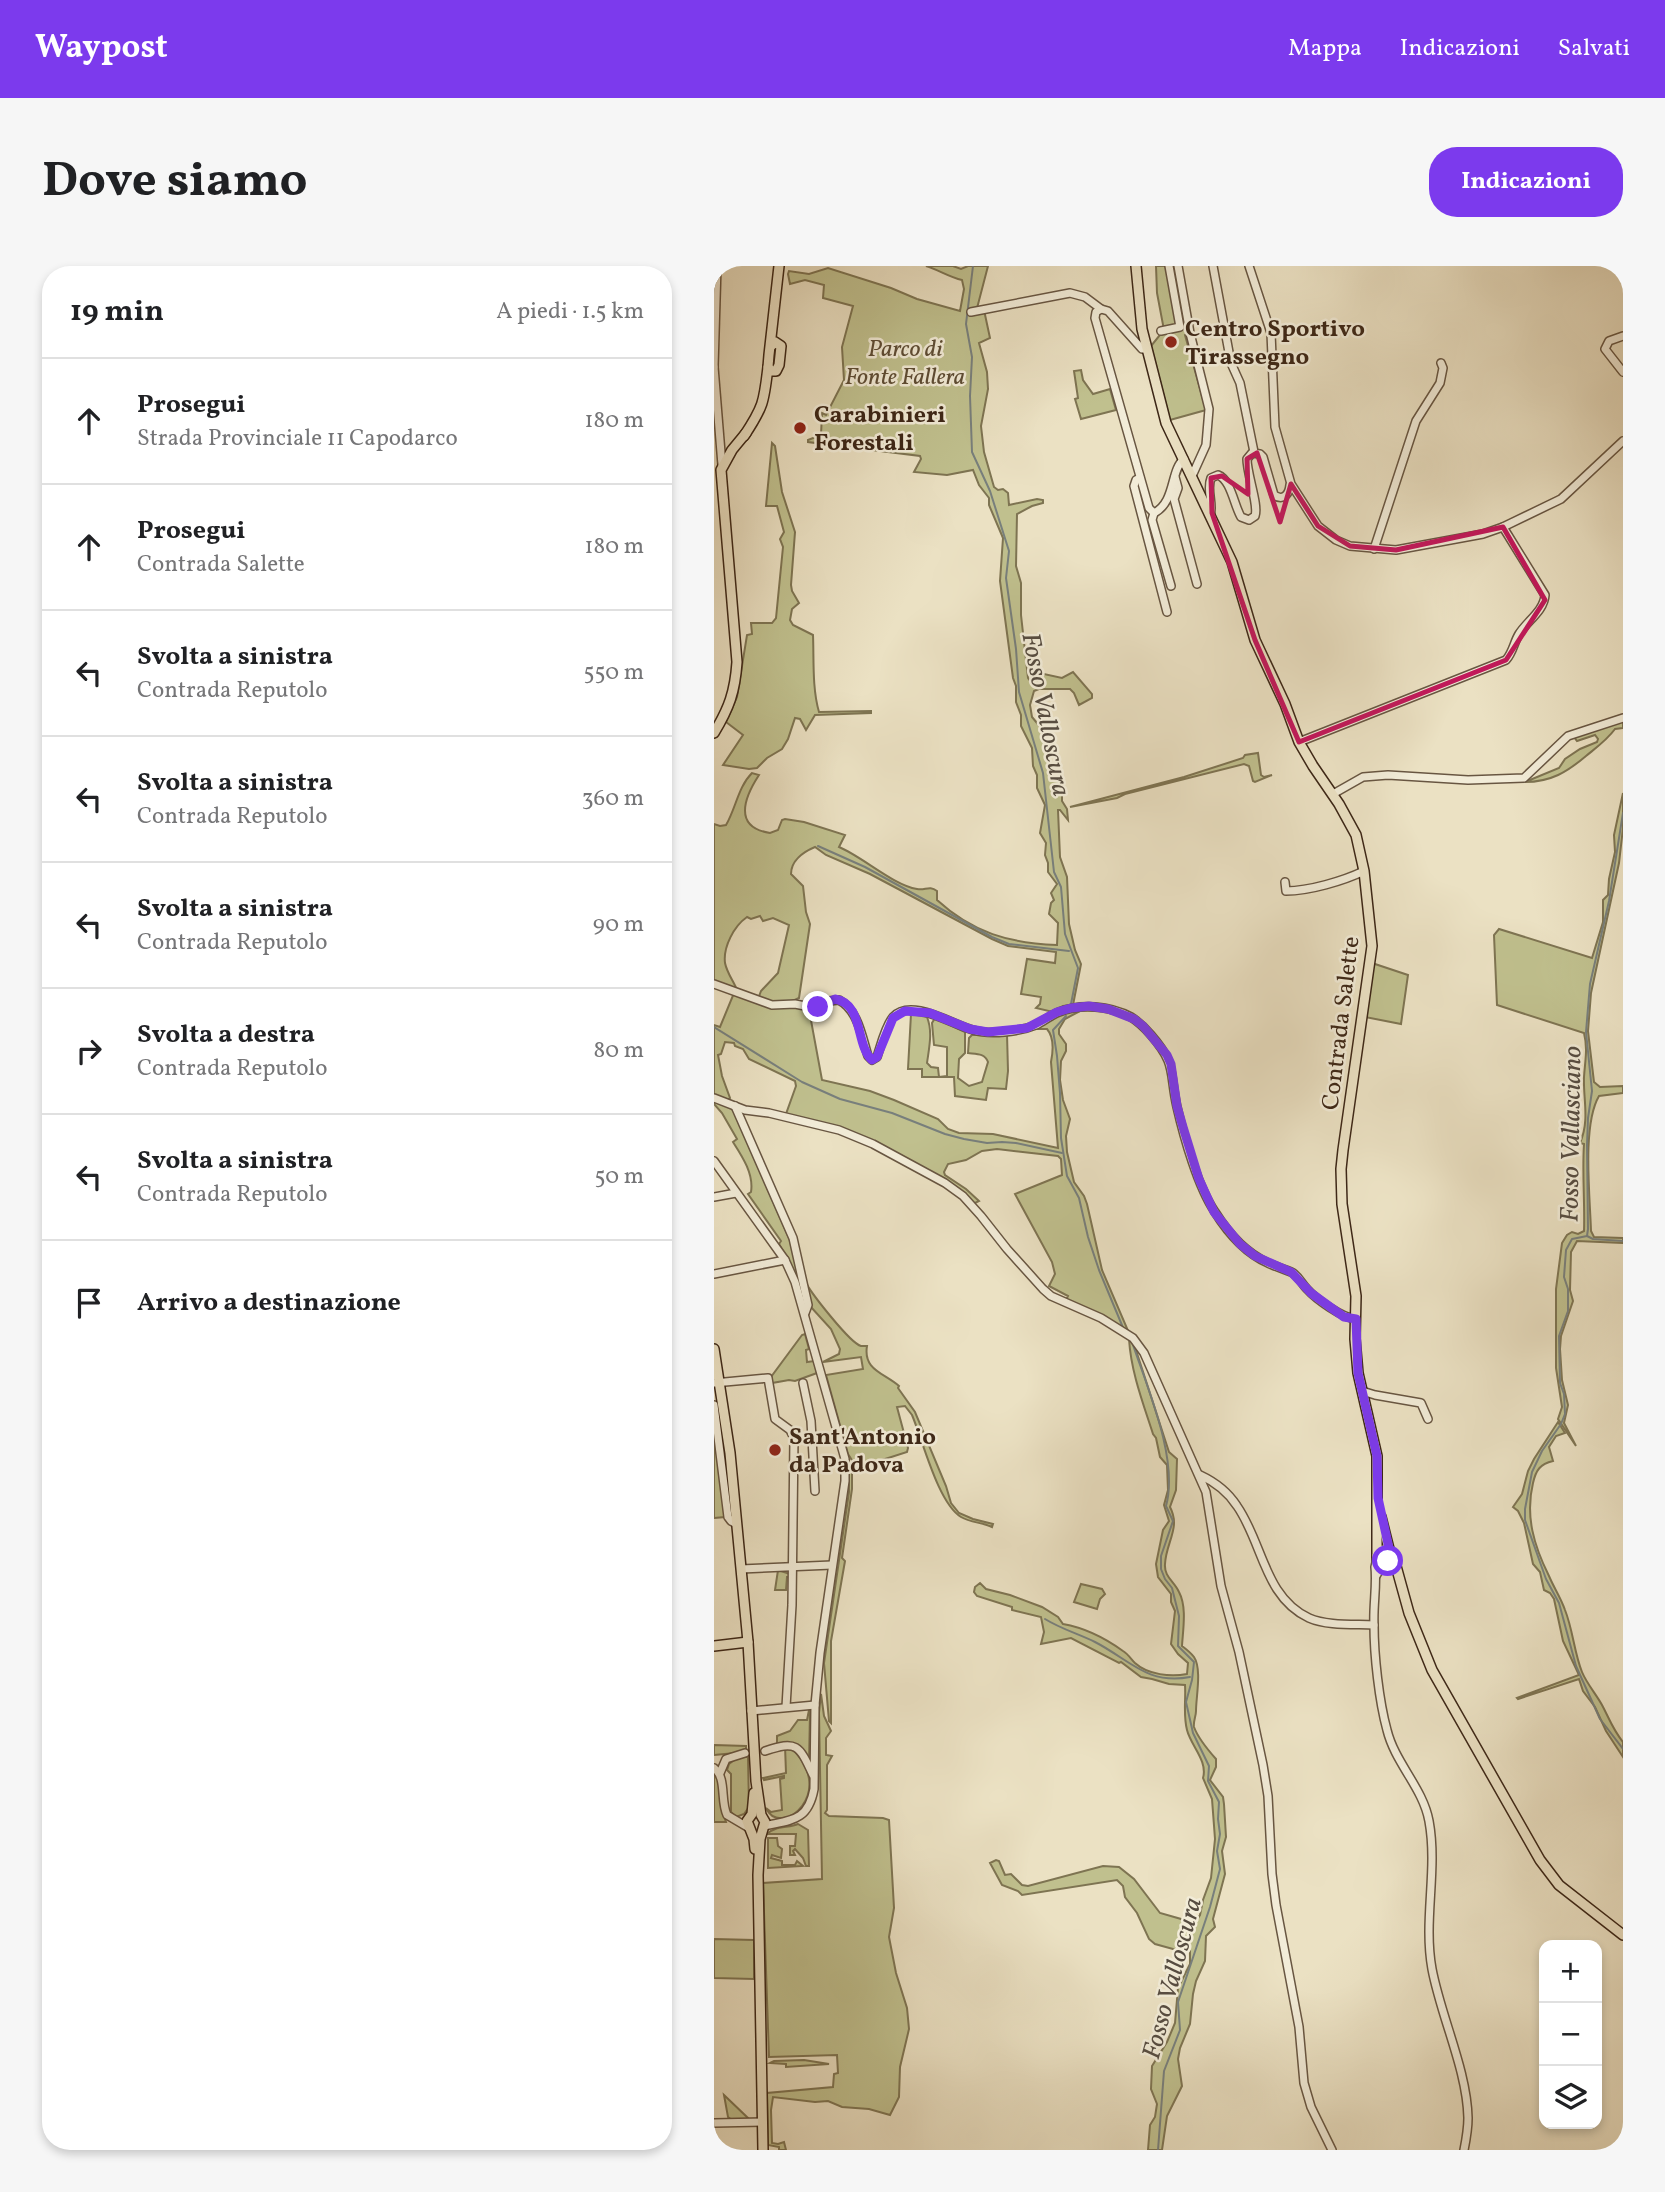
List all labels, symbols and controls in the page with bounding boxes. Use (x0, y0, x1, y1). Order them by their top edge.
text: Waypost (35, 26, 168, 72)
text: Mappa (1288, 32, 1362, 66)
text: Indicazioni (1400, 32, 1520, 66)
text: Salvati (1558, 32, 1630, 66)
button: Indicazioni (1429, 147, 1623, 217)
text: Dove siamo (42, 148, 308, 217)
text: 19 min (70, 291, 164, 333)
text: A piedi · 1.5 km (496, 296, 644, 328)
place label: Centro Sportivo Tirassegno (1185, 313, 1365, 375)
park label: Parco di Fonte Fallera (845, 333, 965, 395)
marker: Centro Sportivo Tirassegno (1163, 334, 1179, 350)
text: Prosegui (137, 387, 245, 423)
place label: Carabinieri Forestali (814, 399, 946, 461)
icon: ahead (70, 402, 108, 440)
text: 180 m (585, 405, 644, 437)
marker: Carabinieri Forestali (792, 420, 808, 436)
text: Strada Provinciale 11 Capodarco (137, 423, 458, 455)
text: Prosegui (137, 513, 245, 549)
icon: ahead (70, 528, 108, 566)
text: 180 m (585, 531, 644, 563)
text: Contrada Salette (137, 549, 305, 581)
water label: Fosso Valloscura (1012, 629, 1079, 799)
text: Svolta a sinistra (137, 639, 333, 675)
icon: left (70, 654, 108, 692)
text: 550 m (584, 657, 644, 689)
text: Contrada Reputolo (137, 675, 327, 707)
text: Svolta a sinistra (137, 765, 333, 801)
icon: left (70, 780, 108, 818)
text: 360 m (582, 783, 644, 815)
text: Contrada Reputolo (137, 801, 327, 833)
text: Svolta a sinistra (137, 891, 333, 927)
icon: left (70, 906, 108, 944)
text: 90 m (593, 909, 644, 941)
text: Contrada Reputolo (137, 927, 327, 959)
street label: Contrada Salette (1314, 934, 1370, 1112)
route end (802, 991, 833, 1022)
text: Svolta a destra (137, 1017, 315, 1053)
icon: right (70, 1032, 108, 1070)
text: 80 m (594, 1035, 644, 1067)
water label: Fosso Vallasciano (1552, 1046, 1592, 1222)
text: Contrada Reputolo (137, 1053, 327, 1085)
text: Svolta a sinistra (137, 1143, 333, 1179)
icon: left (70, 1158, 108, 1196)
text: 50 m (595, 1161, 644, 1193)
text: Contrada Reputolo (137, 1179, 327, 1211)
icon: arrive (70, 1284, 108, 1322)
text: Arrivo a destinazione (137, 1285, 401, 1321)
place label: Sant'Antonio da Padova (789, 1421, 936, 1483)
marker: Sant'Antonio da Padova (767, 1442, 783, 1458)
route start (1372, 1545, 1403, 1576)
water label: Fosso Valloscura (1134, 1894, 1212, 2063)
map controls (1539, 1940, 1602, 2129)
button: + (1539, 1940, 1602, 2003)
button: − (1539, 2003, 1602, 2066)
button: layers (1539, 2066, 1602, 2129)

